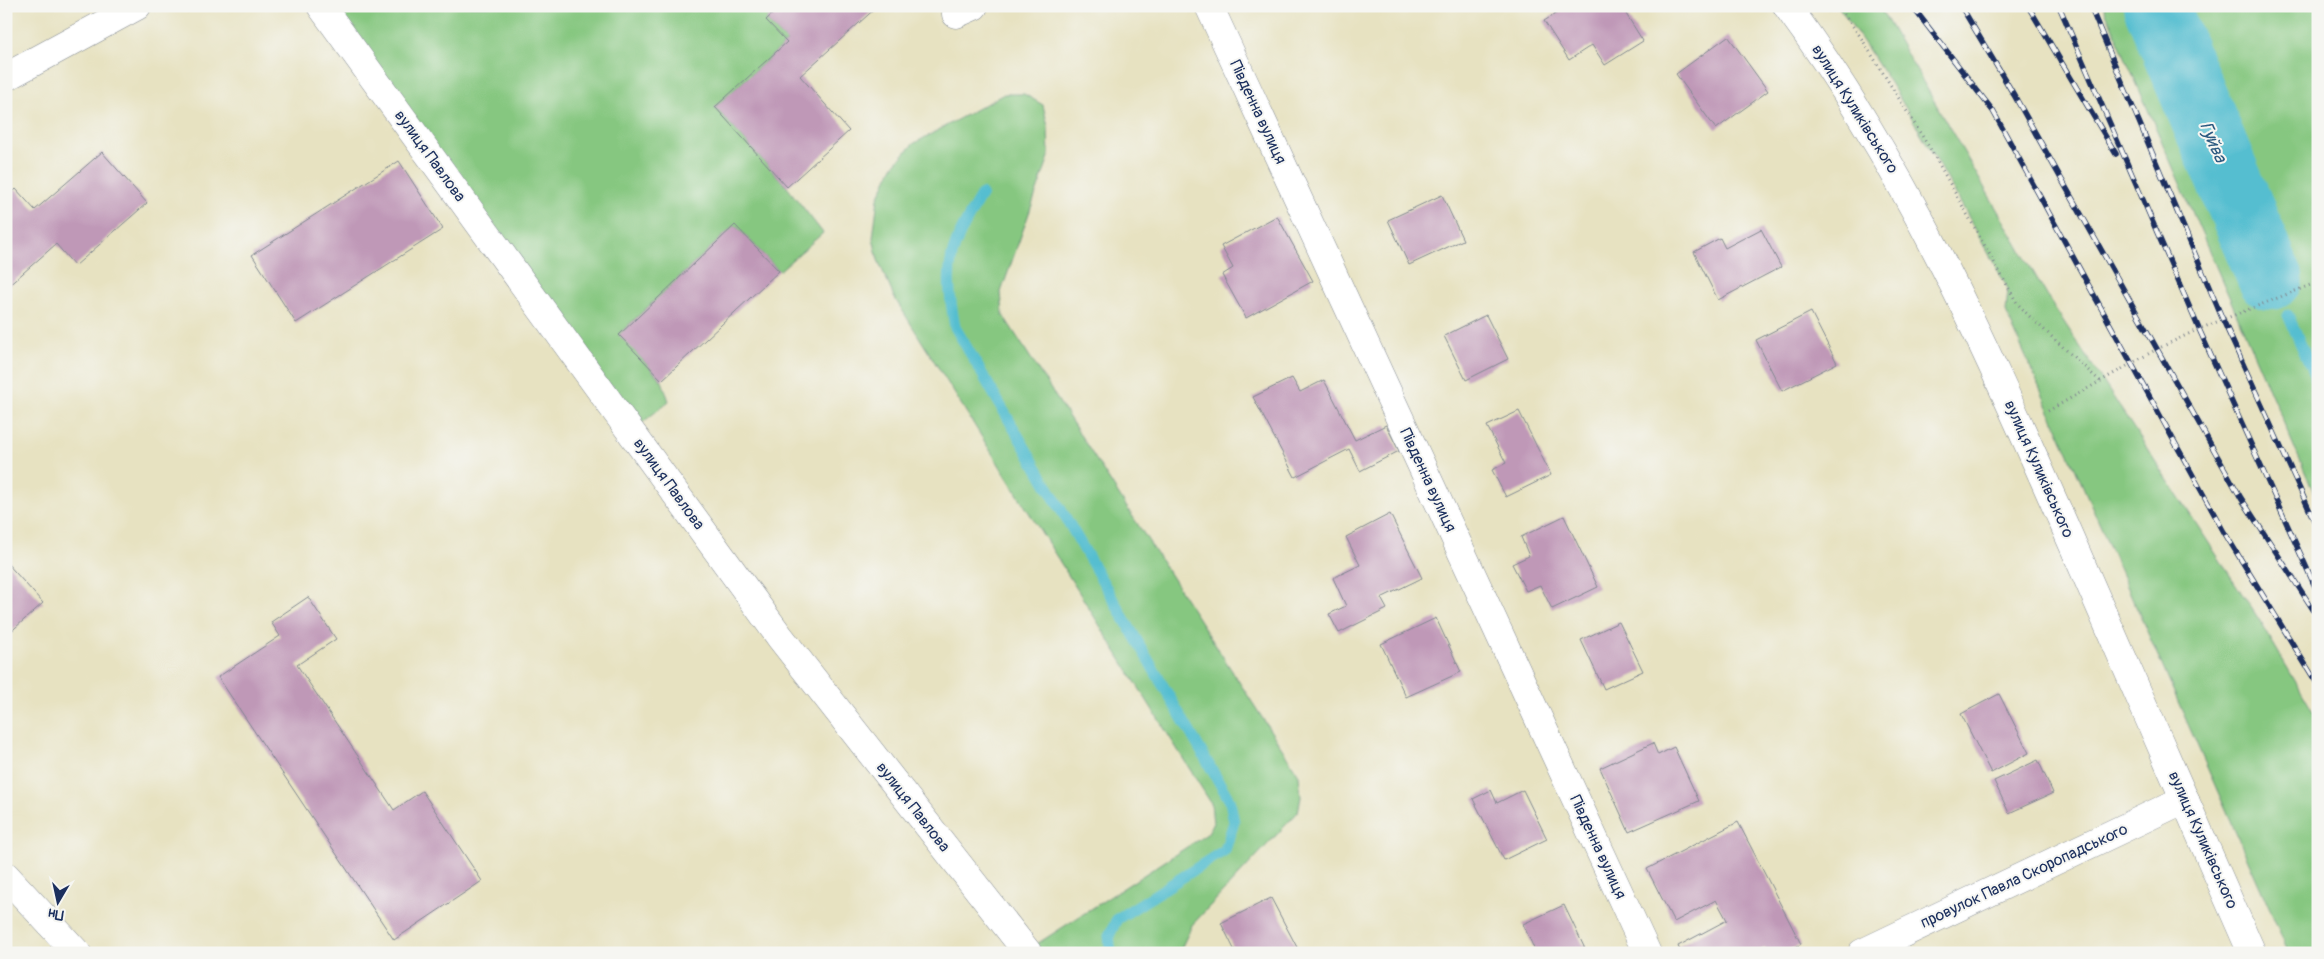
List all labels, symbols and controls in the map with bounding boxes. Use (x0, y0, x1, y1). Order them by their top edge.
street label: вулиця Куликівського (1807, 41, 1903, 177)
street label: Південна вулиця (1225, 57, 1291, 167)
street label: вулиця Павлова (390, 106, 470, 206)
water label: Гуйва (2194, 118, 2232, 167)
street label: вулиця Куликівського (2000, 397, 2078, 541)
street label: Південна вулиця (1395, 425, 1461, 535)
street label: вулиця Павлова (629, 434, 709, 534)
street label: вулиця Павлова (872, 758, 954, 856)
street label: вулиця Куликівського (2164, 768, 2242, 912)
street label: Південна вулиця (1565, 792, 1631, 902)
street label: провулок Павла Скоропадського (1917, 819, 2131, 933)
north arrow (32, 876, 82, 926)
text: Пн (47, 905, 65, 924)

